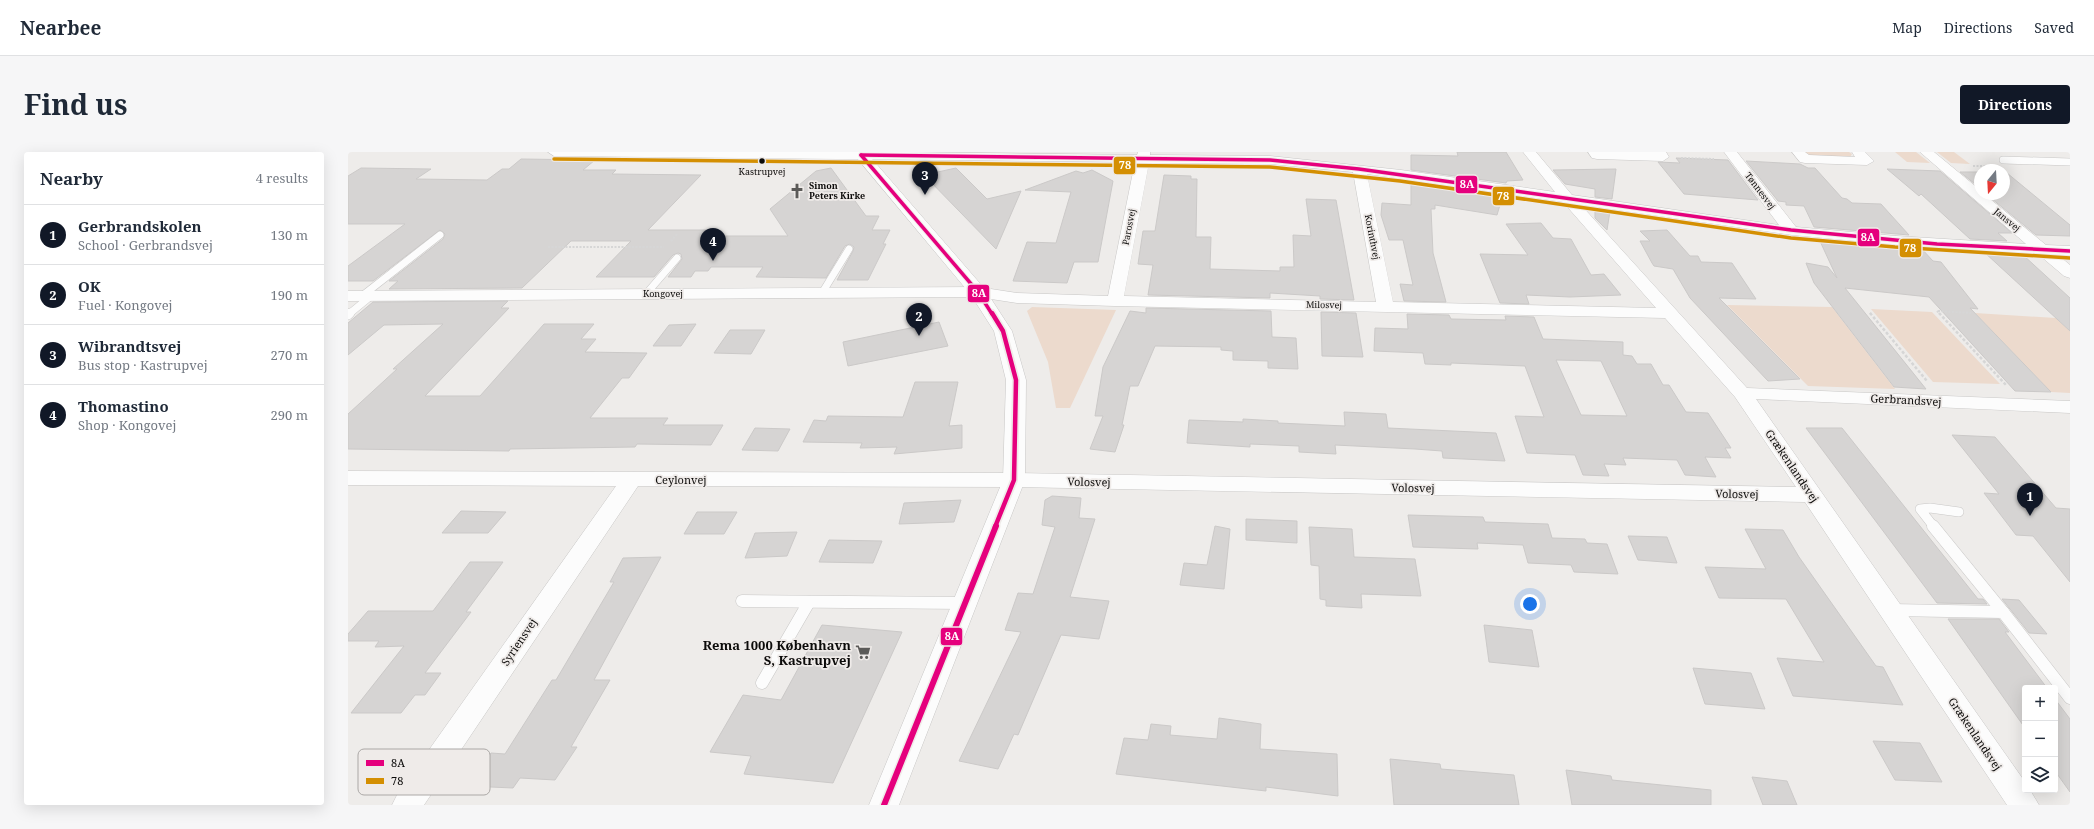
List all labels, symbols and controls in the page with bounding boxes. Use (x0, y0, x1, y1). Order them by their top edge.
text: Nearbee (20, 15, 101, 41)
text: Map (1892, 18, 1922, 37)
text: Directions (1944, 18, 2012, 37)
text: Saved (2034, 18, 2074, 37)
text: Find us (24, 85, 128, 123)
button: Directions (1960, 85, 2070, 124)
marker: Kastrupvej (757, 156, 767, 166)
line badge: 78 (1113, 156, 1136, 175)
text: 78 (1119, 157, 1131, 172)
pin: 3 (912, 162, 938, 195)
north arrow (1974, 164, 2010, 200)
place label: Kastrupvej (739, 165, 785, 178)
text: Nearby (40, 167, 103, 190)
text: 4 results (256, 169, 308, 187)
street label: Tønnesvej (1742, 169, 1779, 212)
line badge: 8A (1455, 175, 1478, 194)
text: 8A (1460, 176, 1475, 191)
place label: Simon Peters Kirke (809, 179, 865, 202)
church icon: Simon Peters Kirke (788, 182, 806, 200)
line badge: 78 (1492, 186, 1515, 206)
text: 78 (1497, 188, 1509, 203)
street label: Jansvej (1991, 204, 2023, 235)
street label: Parosvej (1119, 208, 1138, 246)
street label: Korinthvej (1362, 213, 1383, 261)
text: Gerbrandskolen (78, 216, 202, 236)
text: 1 (49, 226, 57, 244)
text: 130 m (271, 226, 308, 244)
pin: 4 (700, 228, 726, 261)
line badge: 8A (1857, 228, 1880, 247)
text: 8A (1861, 229, 1876, 244)
text: School · Gerbrandsvej (78, 236, 213, 254)
line badge: 78 (1899, 238, 1922, 258)
text: 78 (1904, 240, 1916, 255)
text: OK (78, 276, 101, 296)
line badge: 8A (967, 284, 990, 303)
text: 8A (972, 285, 987, 300)
text: 2 (49, 286, 57, 304)
text: 190 m (271, 286, 308, 304)
street label: Kongovej (643, 287, 683, 300)
text: Fuel · Kongovej (78, 296, 173, 314)
street label: Milosvej (1306, 298, 1342, 311)
pin: 2 (906, 303, 932, 336)
text: Wibrandtsvej (78, 336, 181, 356)
text: 3 (49, 346, 57, 364)
text: 270 m (271, 346, 308, 364)
text: Bus stop · Kastrupvej (78, 356, 208, 374)
street label: Gerbrandsvej (1870, 390, 1942, 409)
text: Thomastino (78, 396, 169, 416)
text: 4 (49, 406, 57, 424)
text: 290 m (271, 406, 308, 424)
text: Shop · Kongovej (78, 416, 176, 434)
street label: Grækenlandsvej (1762, 426, 1822, 505)
street label: Ceylonvej (655, 472, 707, 487)
street label: Volosvej (1067, 474, 1111, 489)
street label: Volosvej (1391, 480, 1435, 495)
pin: 1 (2017, 483, 2043, 516)
street label: Volosvej (1715, 486, 1759, 501)
your location (1520, 594, 1540, 614)
street label: Syriensvej (497, 615, 540, 668)
line badge: 8A (940, 627, 963, 646)
text: 8A (945, 628, 960, 643)
place label: Rema 1000 København S, Kastrupvej (703, 636, 851, 669)
supermarket icon: Rema 1000 København S, Kastrupvej (854, 643, 872, 661)
map controls (2022, 685, 2058, 793)
button: + (2022, 685, 2058, 721)
street label: Grækenlandsvej (1945, 694, 2005, 773)
button: − (2022, 721, 2058, 757)
legend (358, 749, 490, 795)
text: 8A (391, 755, 405, 770)
button: layers (2022, 757, 2058, 793)
text: 78 (391, 773, 403, 788)

